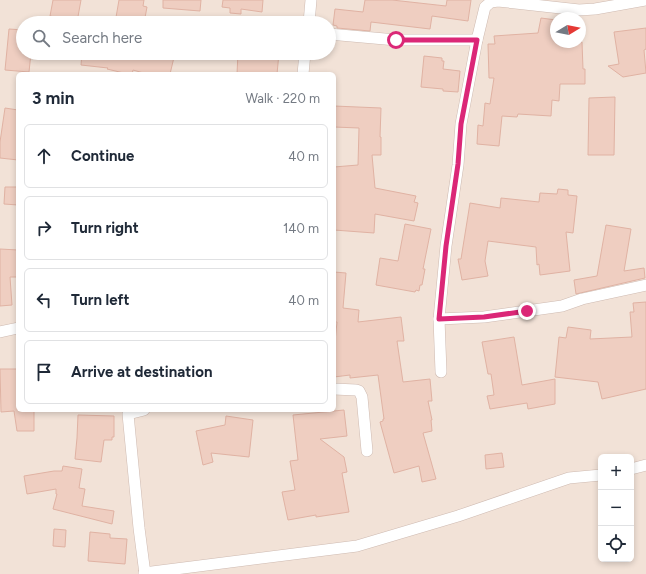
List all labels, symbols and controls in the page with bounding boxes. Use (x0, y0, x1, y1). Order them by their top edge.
north arrow (550, 12, 586, 48)
search box (16, 16, 336, 60)
icon: search (30, 27, 52, 49)
text: Search here (62, 29, 142, 47)
route start (387, 31, 405, 49)
text: 3 min (32, 88, 74, 108)
text: Walk · 220 m (245, 91, 320, 106)
icon: ahead (33, 145, 55, 167)
text: Continue (71, 147, 134, 165)
text: 40 m (288, 149, 319, 164)
icon: right (33, 217, 55, 239)
text: Turn right (71, 219, 139, 237)
text: 140 m (283, 221, 319, 236)
icon: left (33, 289, 55, 311)
text: Turn left (71, 291, 129, 309)
text: 40 m (288, 293, 319, 308)
route end (518, 302, 536, 320)
icon: arrive (33, 361, 55, 383)
text: Arrive at destination (71, 363, 212, 381)
map controls (598, 454, 634, 562)
button: + (598, 454, 634, 490)
button: − (598, 490, 634, 526)
button: locate (598, 526, 634, 562)

